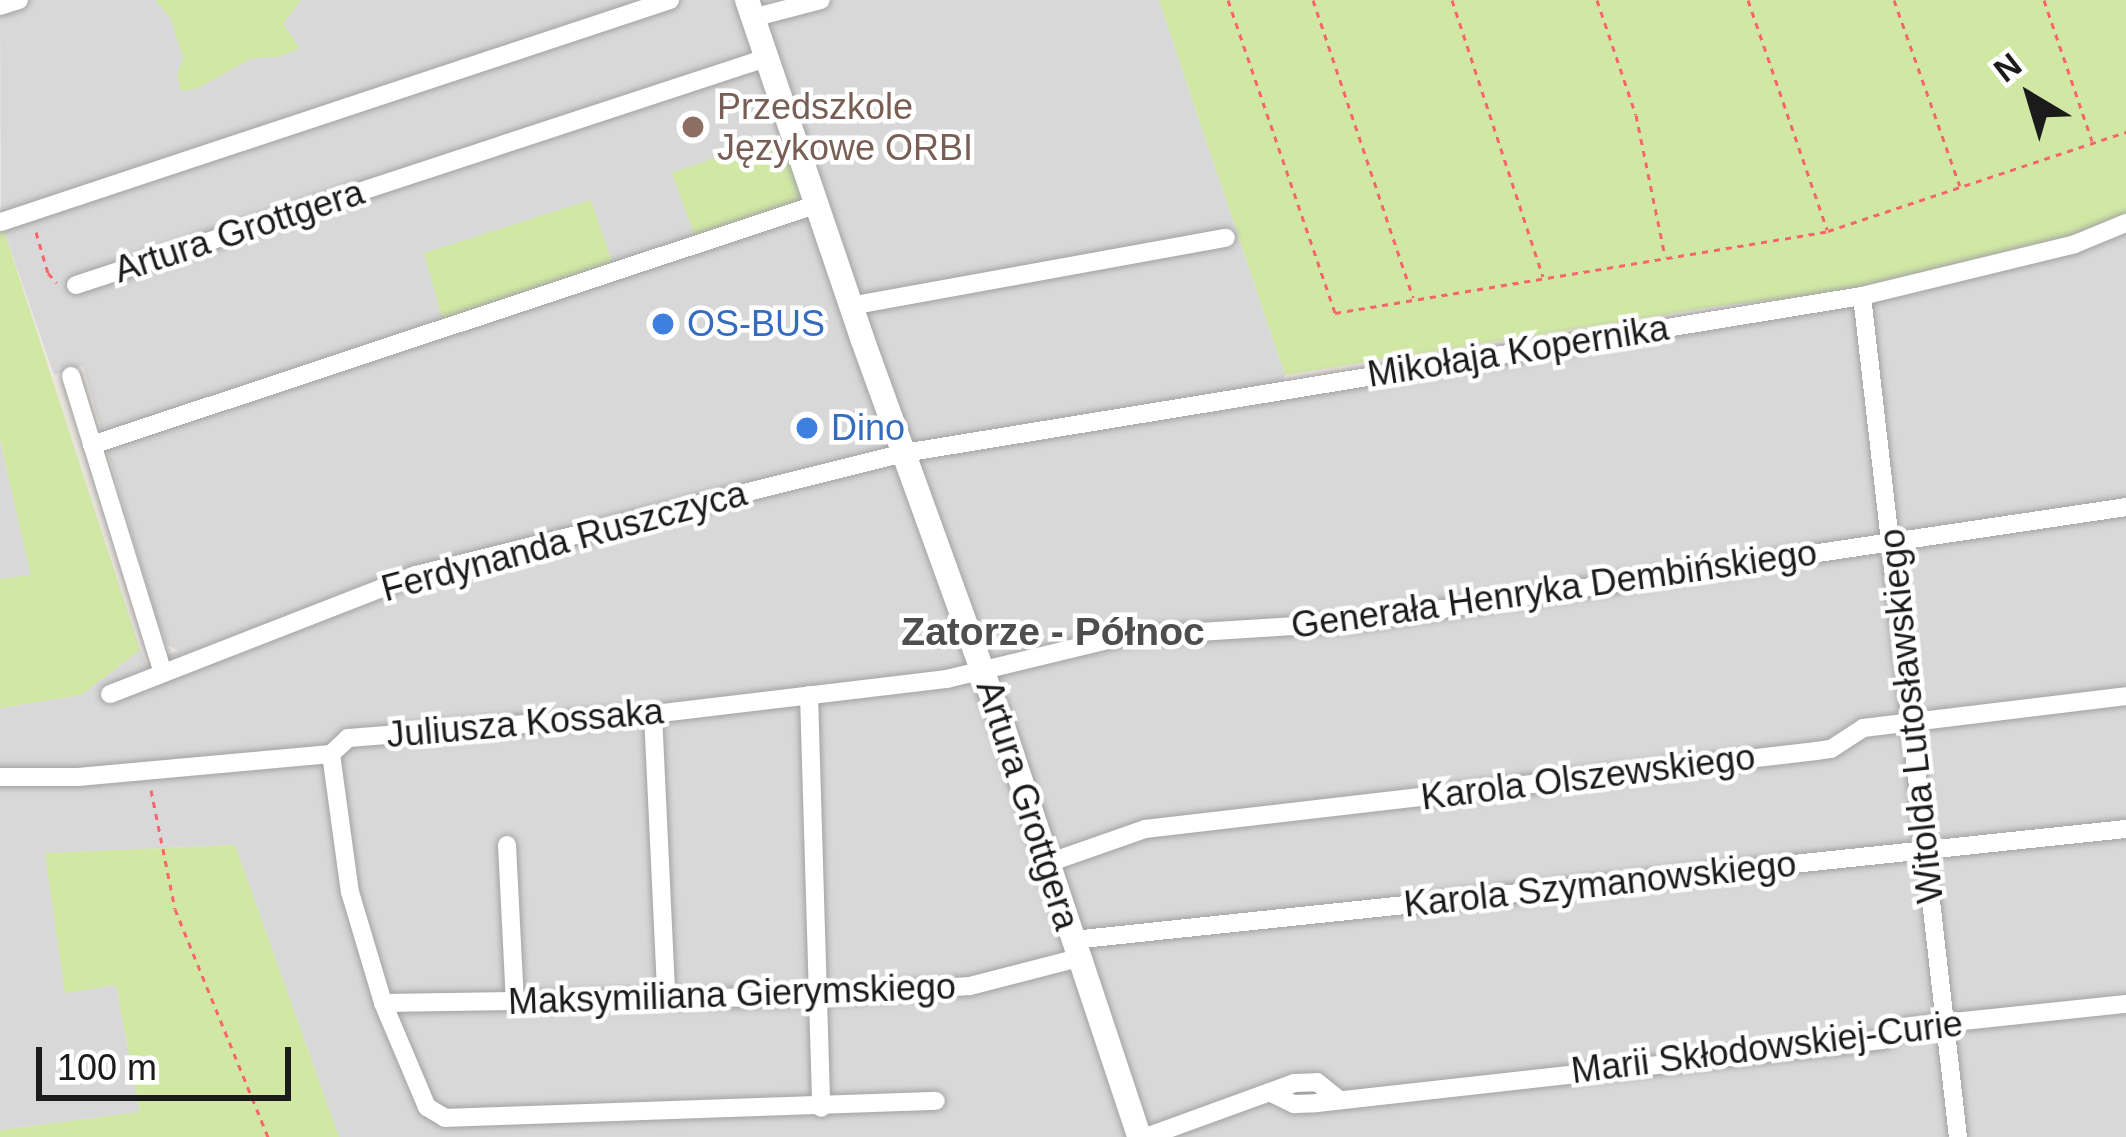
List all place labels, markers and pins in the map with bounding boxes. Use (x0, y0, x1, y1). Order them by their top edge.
place label: Przedszkole Językowe ORBI (717, 84, 973, 169)
marker: Przedszkole Językowe ORBI (680, 114, 706, 140)
place label: OS-BUS (687, 302, 825, 346)
marker: OS-BUS (650, 311, 676, 337)
place label: Dino (831, 406, 905, 450)
marker: Dino (794, 415, 820, 441)

